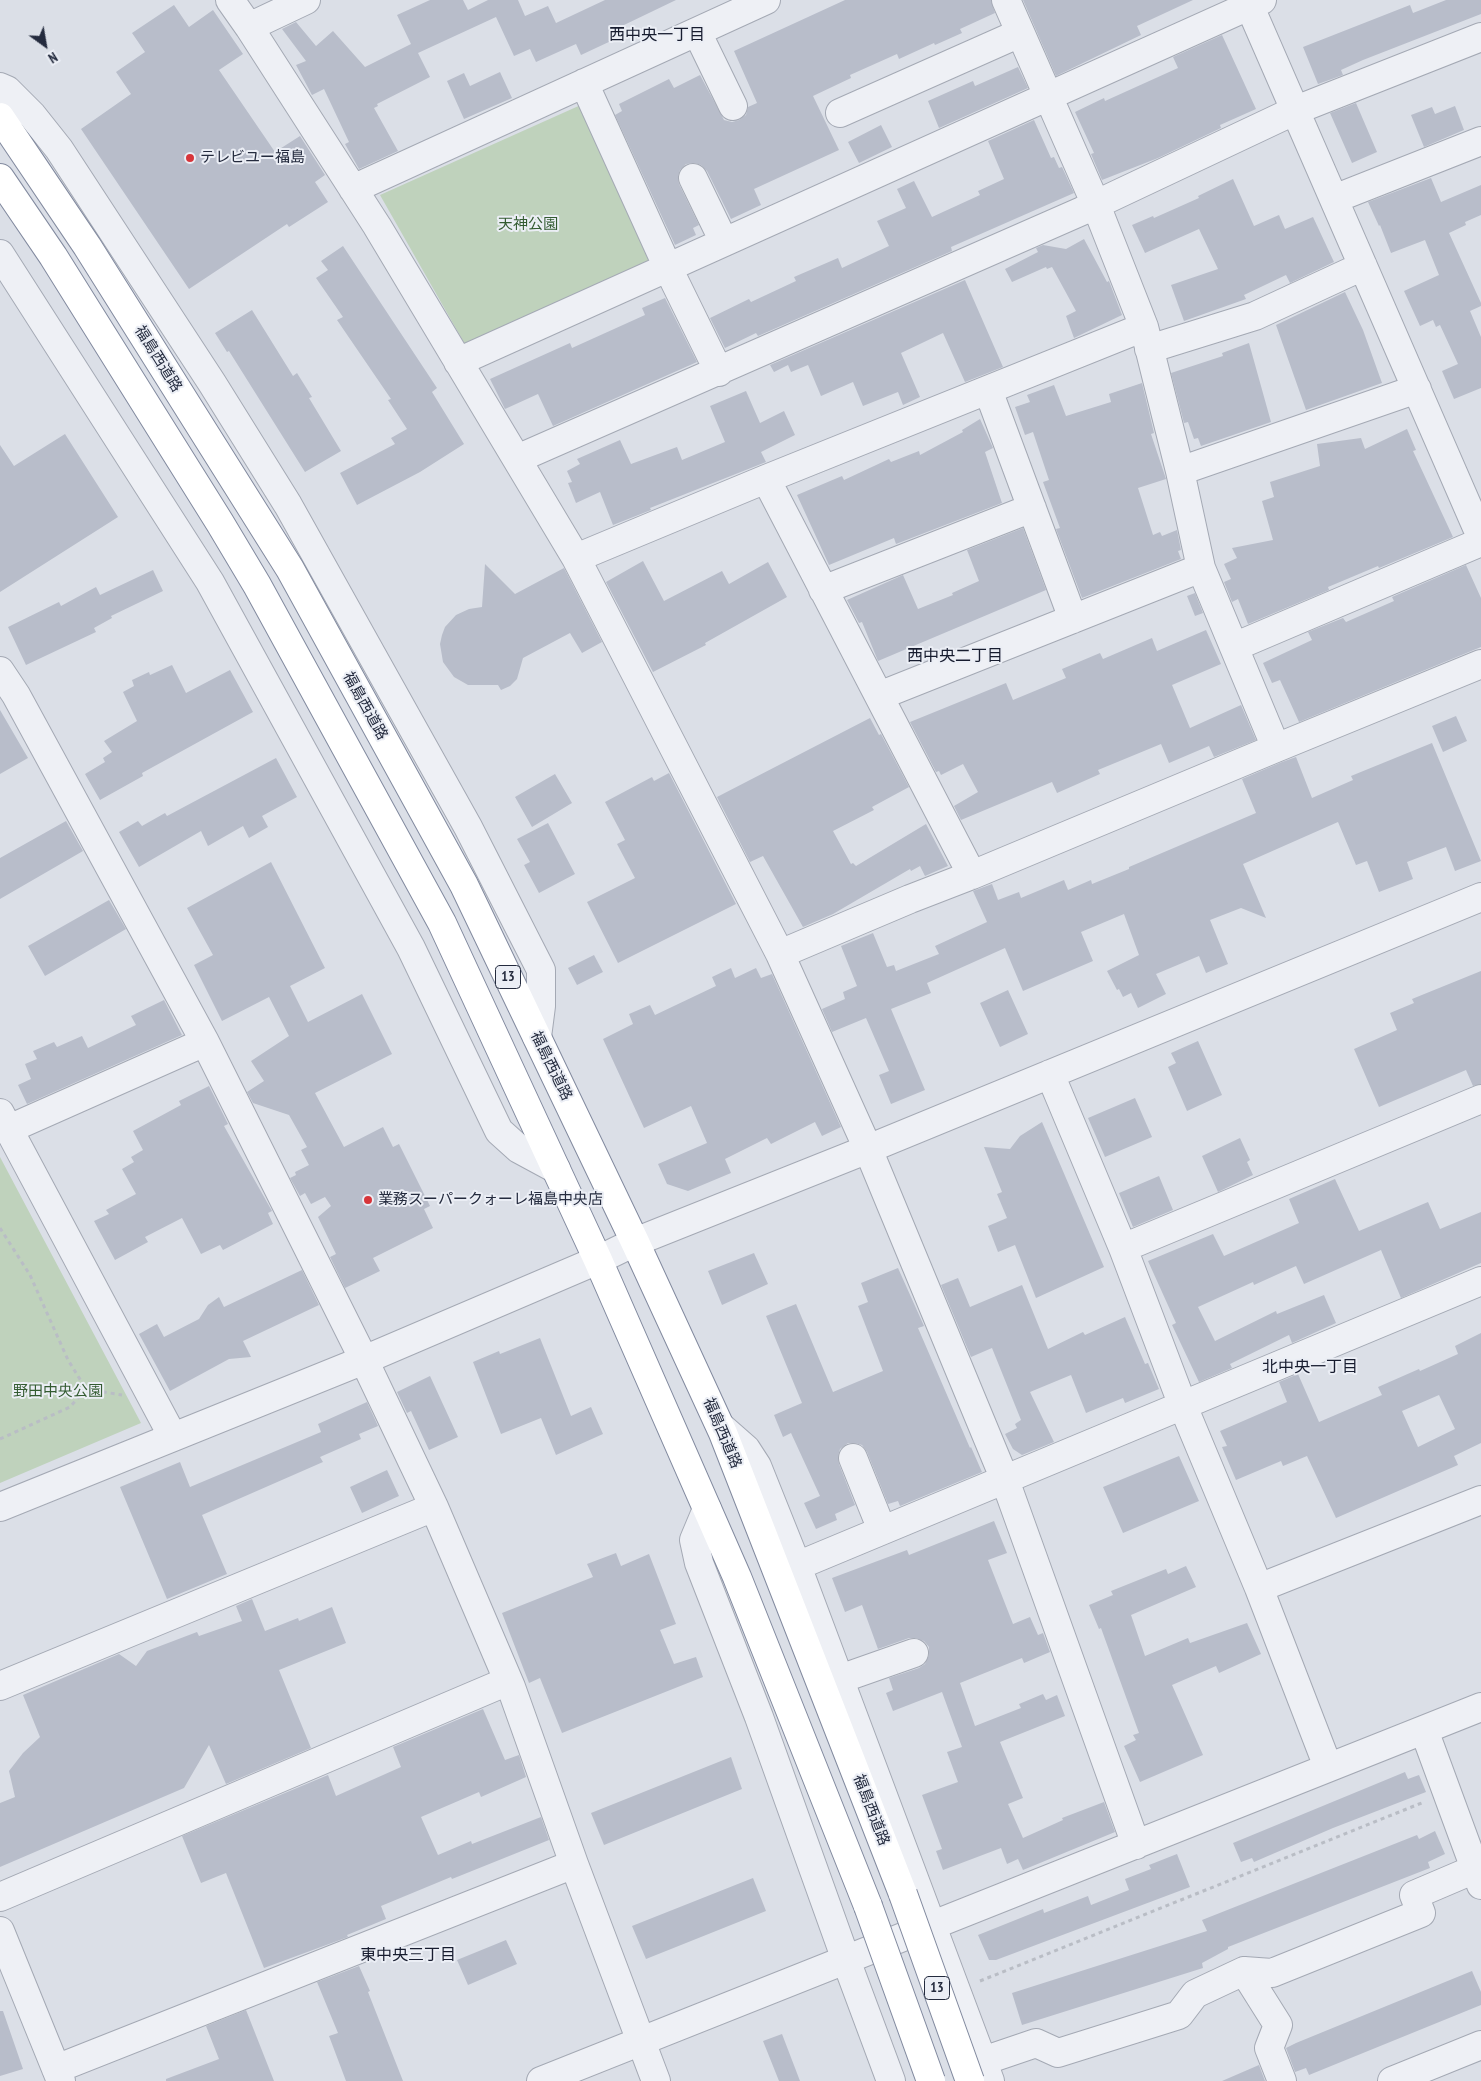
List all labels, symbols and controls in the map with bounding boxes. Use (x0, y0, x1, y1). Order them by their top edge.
north arrow (20, 20, 70, 70)
district label: 西中央一丁目 (609, 25, 705, 45)
text: N (45, 48, 61, 67)
place label: テレビユー福島 (200, 149, 305, 167)
marker: テレビユー福島 (184, 152, 196, 164)
park label: 天神公園 (498, 216, 558, 234)
street label: 福島西道路 (130, 322, 186, 396)
district label: 西中央二丁目 (907, 646, 1003, 666)
street label: 福島西道路 (339, 669, 391, 743)
road number: 13 (496, 966, 520, 989)
street label: 福島西道路 (526, 1028, 576, 1104)
place label: 業務スーパークォーレ福島中央店 (378, 1191, 603, 1209)
marker: 業務スーパークォーレ福島中央店 (362, 1194, 374, 1206)
district label: 北中央一丁目 (1262, 1357, 1358, 1377)
park label: 野田中央公園 (13, 1383, 103, 1401)
street label: 福島西道路 (699, 1395, 745, 1471)
street label: 福島西道路 (849, 1772, 893, 1848)
district label: 東中央三丁目 (360, 1945, 456, 1965)
road number: 13 (924, 1976, 950, 2000)

